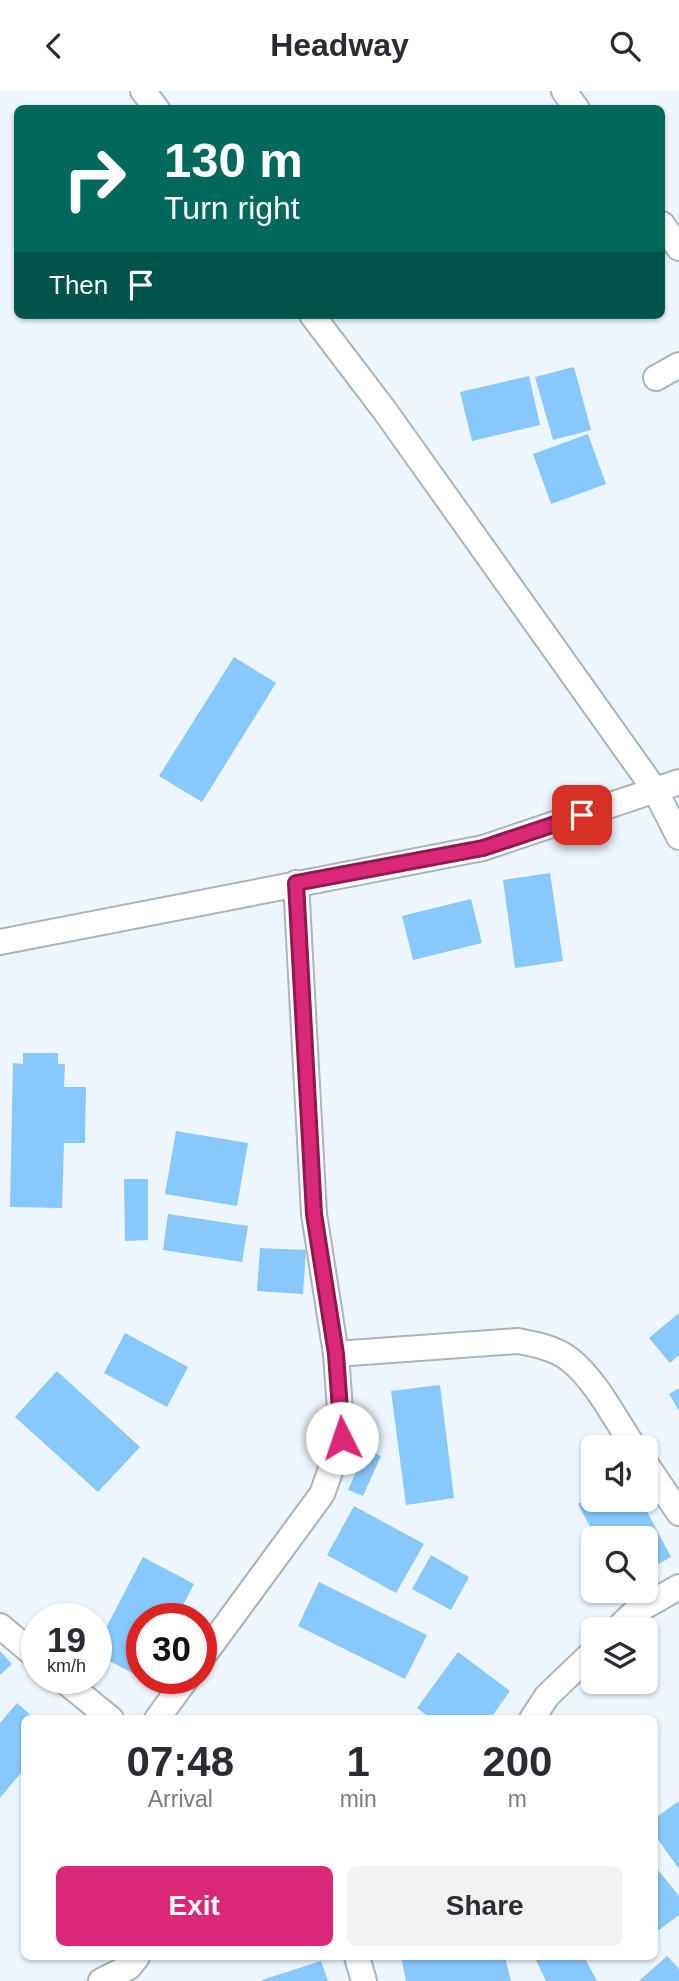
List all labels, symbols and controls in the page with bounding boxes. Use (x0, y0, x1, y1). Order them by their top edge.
icon: back (35, 27, 73, 65)
text: Headway (270, 27, 409, 63)
icon: search (606, 27, 644, 65)
icon: right (49, 133, 140, 224)
text: 130 m (164, 133, 303, 187)
text: Turn right (164, 190, 300, 226)
icon: arrive (122, 266, 160, 304)
text: Then (49, 270, 108, 300)
pin (552, 785, 612, 845)
icon: arrive (563, 796, 601, 834)
position arrow (305, 1401, 379, 1475)
map controls (581, 1435, 658, 1694)
button: sound (581, 1435, 658, 1512)
button: search (581, 1526, 658, 1603)
speed limit sign: 30 (126, 1603, 217, 1694)
button: layers (581, 1617, 658, 1694)
text: 19 (47, 1620, 86, 1659)
text: km/h (47, 1656, 86, 1676)
text: 07:48 (127, 1738, 234, 1785)
text: 1 (346, 1738, 370, 1785)
text: 200 (482, 1738, 552, 1785)
text: Arrival (148, 1786, 213, 1812)
text: min (340, 1786, 377, 1812)
text: m (508, 1786, 527, 1812)
button: Exit (56, 1866, 333, 1946)
button: Share (347, 1866, 623, 1946)

